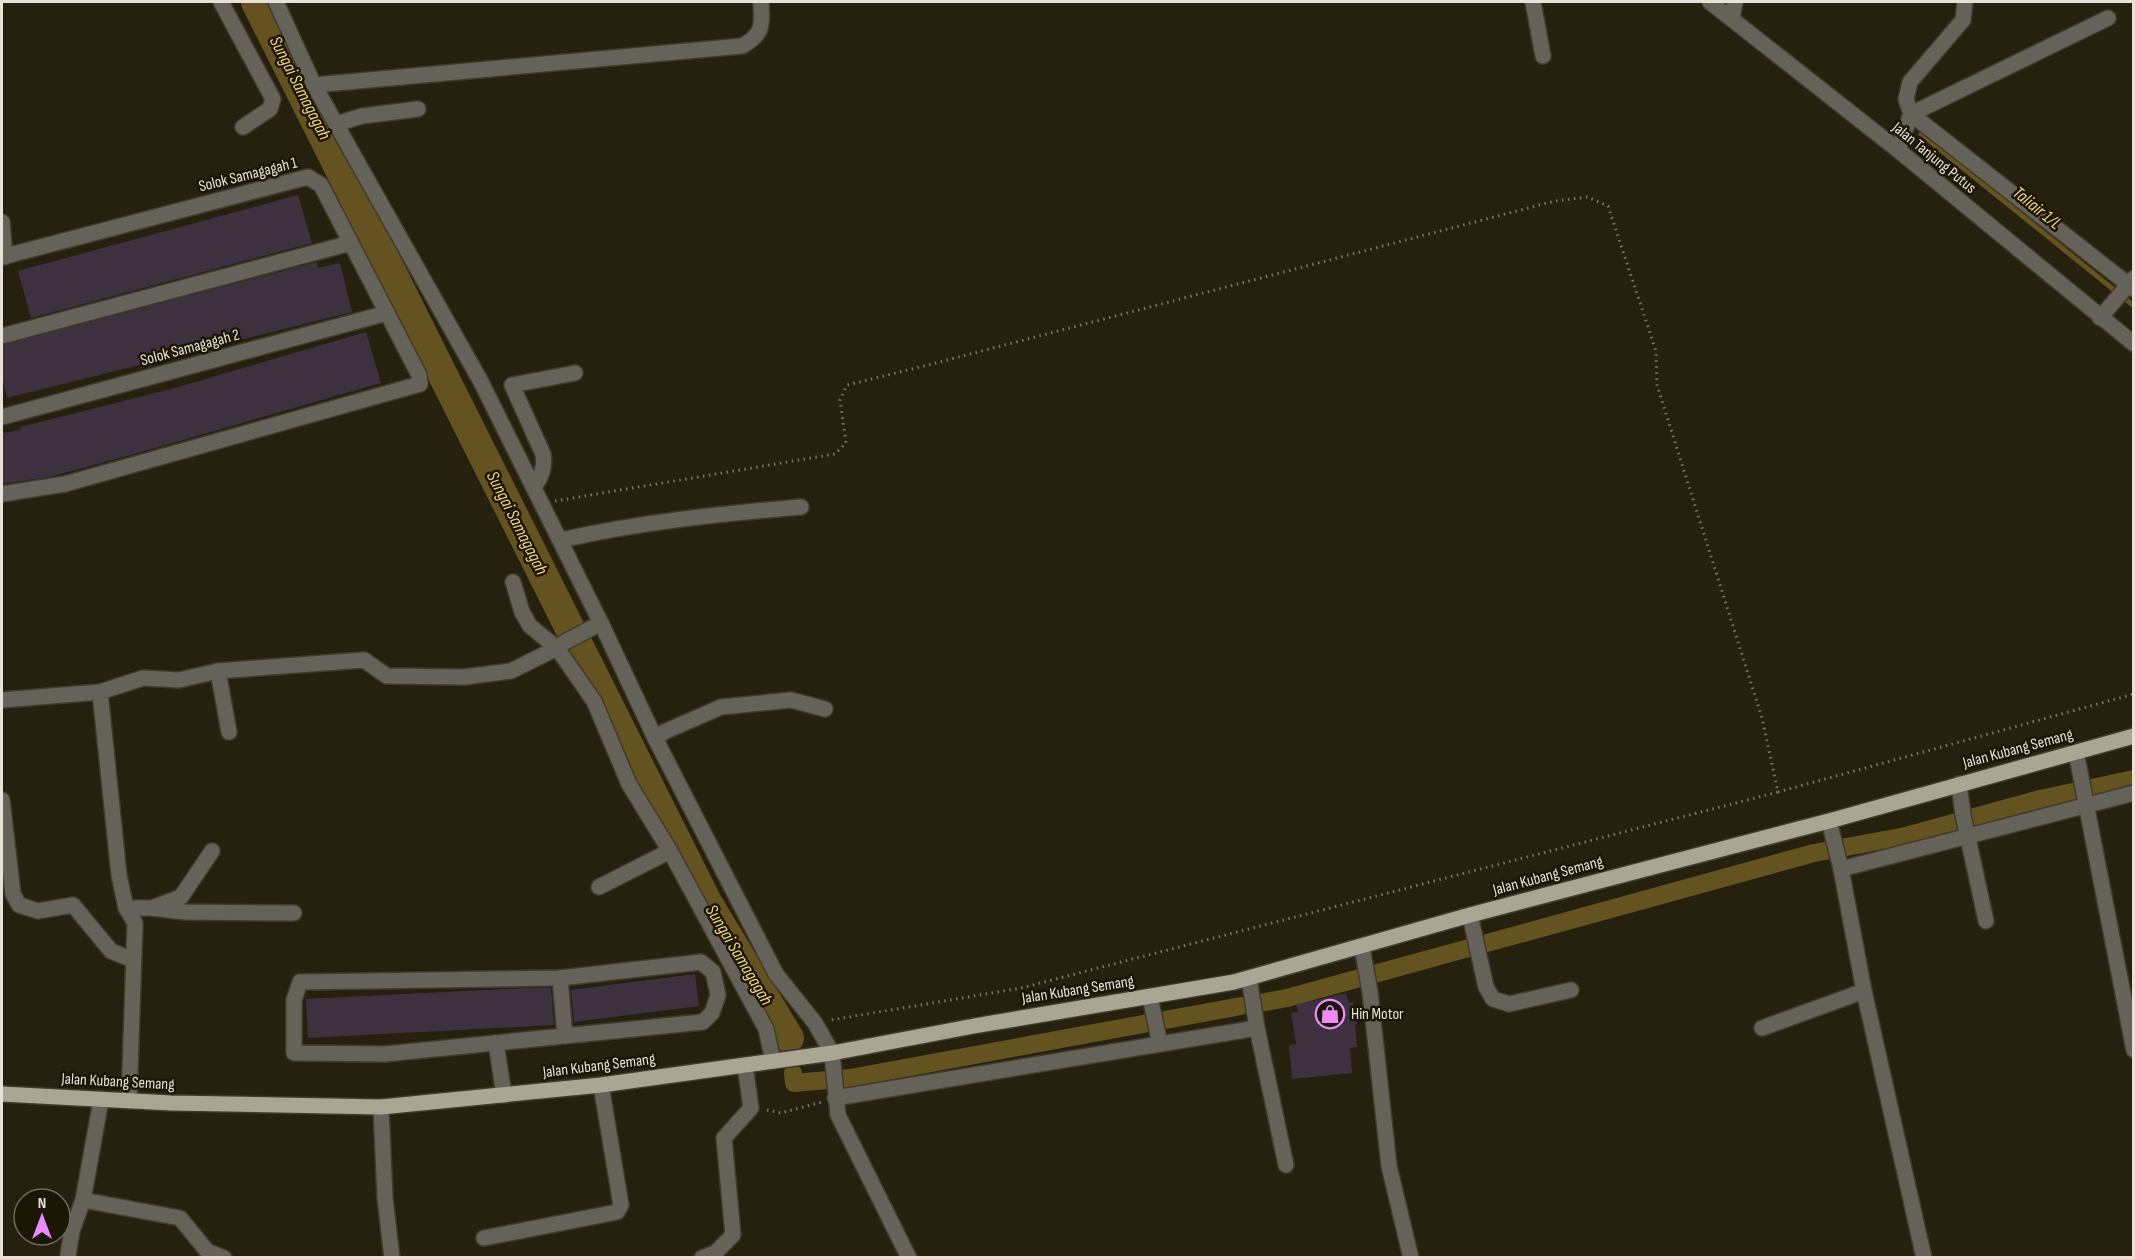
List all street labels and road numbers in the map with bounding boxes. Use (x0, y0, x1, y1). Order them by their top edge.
street label: Jalan Tanjung Putus (1887, 118, 1980, 198)
street label: Solok Samagagah 1 (197, 153, 300, 196)
street label: Solok Samagagah 2 (138, 326, 242, 370)
street label: Jalan Kubang Semang (1960, 725, 2075, 773)
street label: Jalan Kubang Semang (1490, 852, 1605, 900)
street label: Jalan Kubang Semang (1020, 972, 1135, 1008)
street label: Jalan Kubang Semang (541, 1050, 656, 1082)
street label: Jalan Kubang Semang (60, 1069, 175, 1094)

